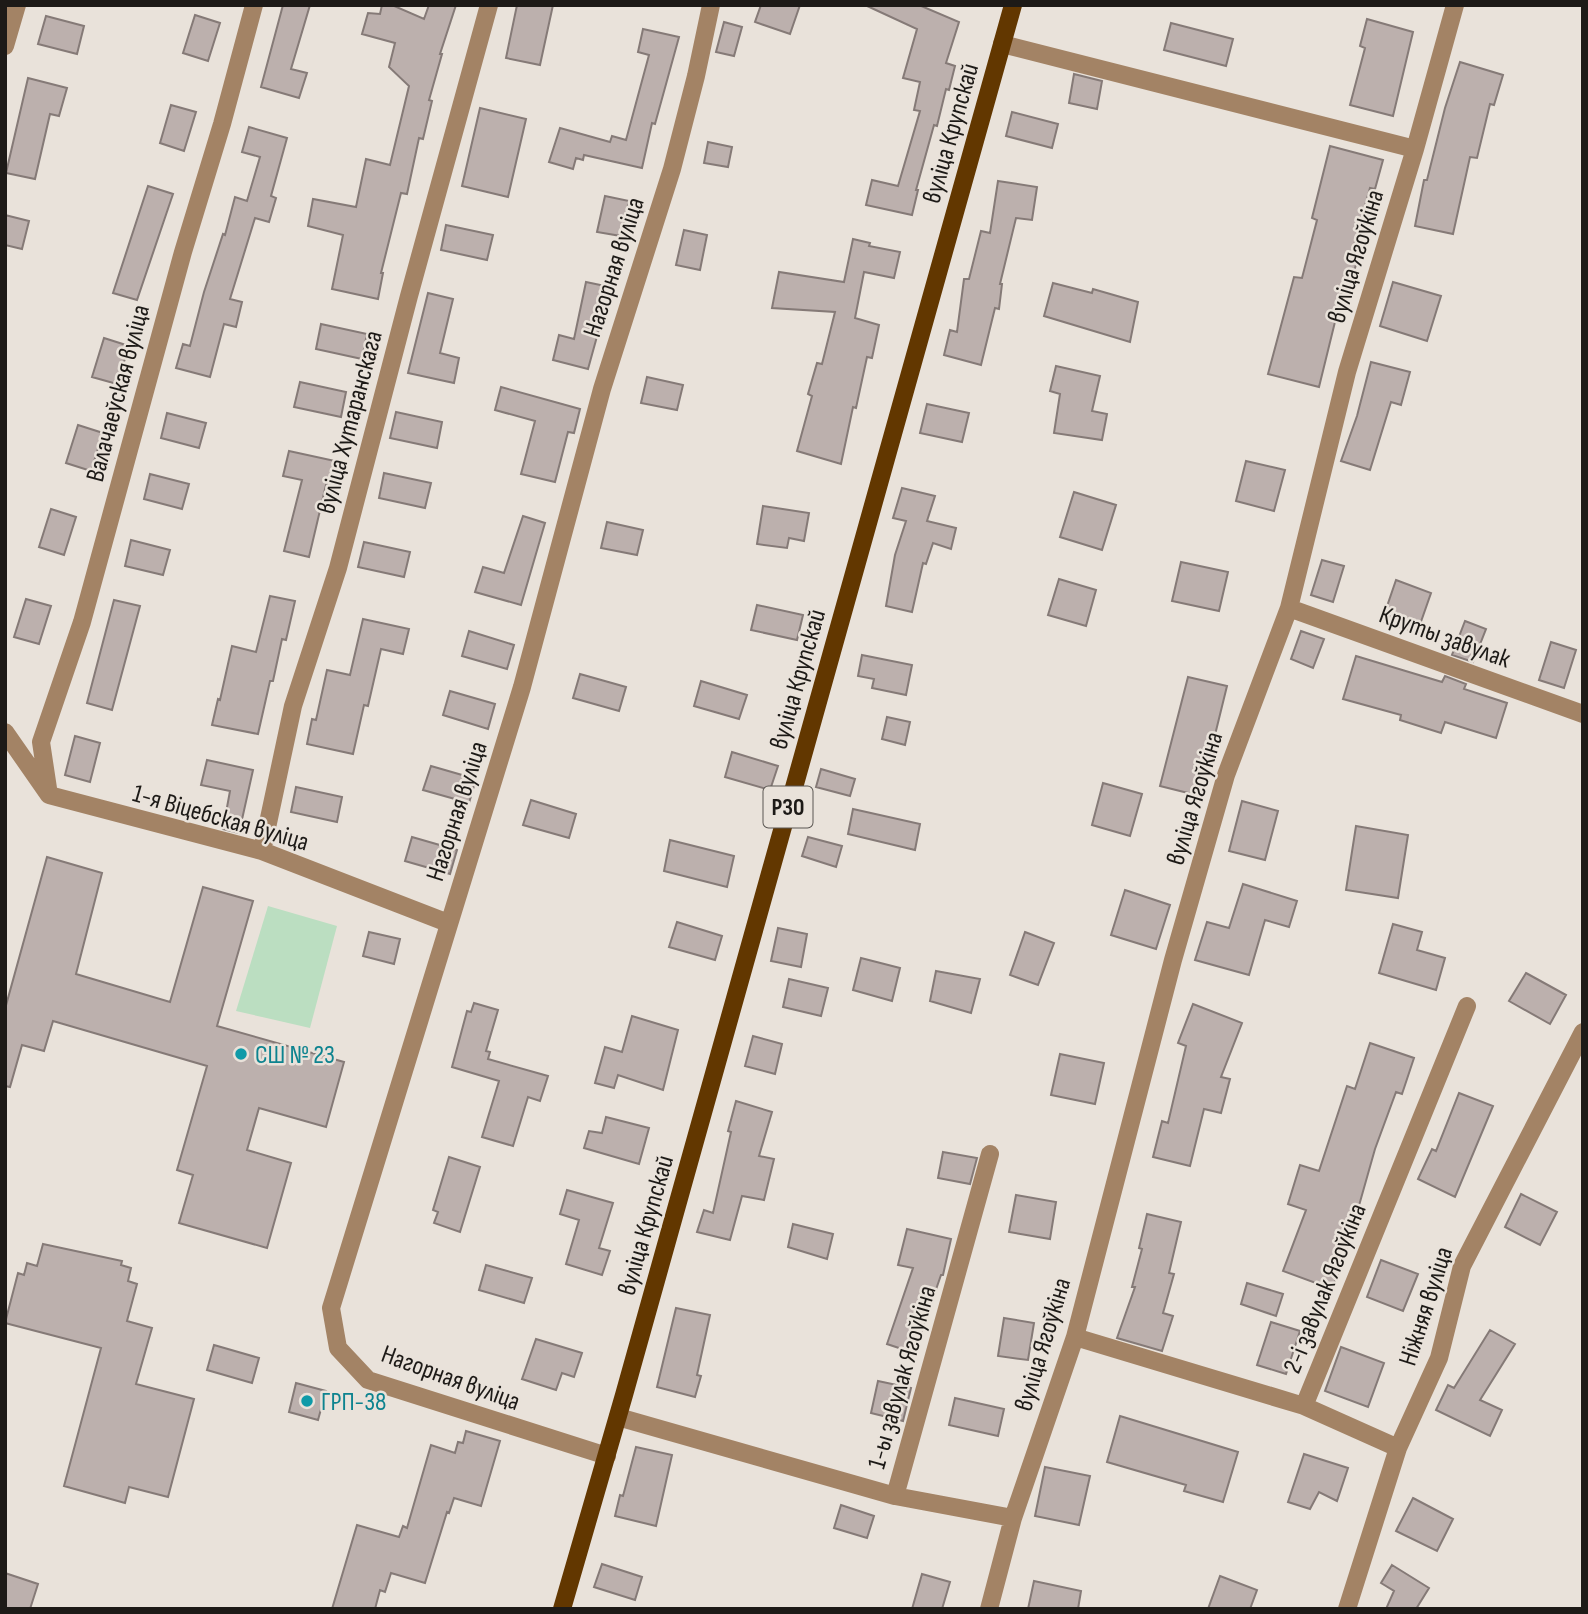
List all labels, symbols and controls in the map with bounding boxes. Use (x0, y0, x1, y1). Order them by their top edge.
street label: вуліца Крупскай (917, 60, 986, 207)
street label: вуліца Ягоўкіна (1322, 186, 1391, 327)
street label: Нагорная вуліца (577, 194, 652, 341)
street label: Валачаеўская вуліца (80, 301, 157, 485)
street label: вуліца Хутаранскага (311, 327, 390, 517)
street label: Круты завулак (1375, 599, 1514, 675)
street label: вуліца Крупскай (764, 606, 833, 753)
street label: вуліца Ягоўкіна (1161, 728, 1230, 869)
street label: Нагорная вуліца (420, 738, 495, 885)
street label: 1-я Віцебская вуліца (129, 778, 312, 858)
road number: Р30 (764, 786, 812, 828)
place label: СШ № 23 (255, 1040, 335, 1071)
marker: СШ № 23 (233, 1046, 249, 1062)
street label: вуліца Крупскай (612, 1152, 681, 1299)
street label: 2-і завулак Ягоўкіна (1277, 1199, 1374, 1378)
street label: Ніжняя вуліца (1393, 1243, 1460, 1370)
street label: вуліца Ягоўкіна (1009, 1274, 1078, 1415)
street label: 1-ы завулак Ягоўкіна (862, 1282, 943, 1472)
street label: Нагорная вуліца (377, 1339, 524, 1418)
place label: ГРП-38 (321, 1387, 386, 1418)
marker: ГРП-38 (299, 1393, 315, 1409)

